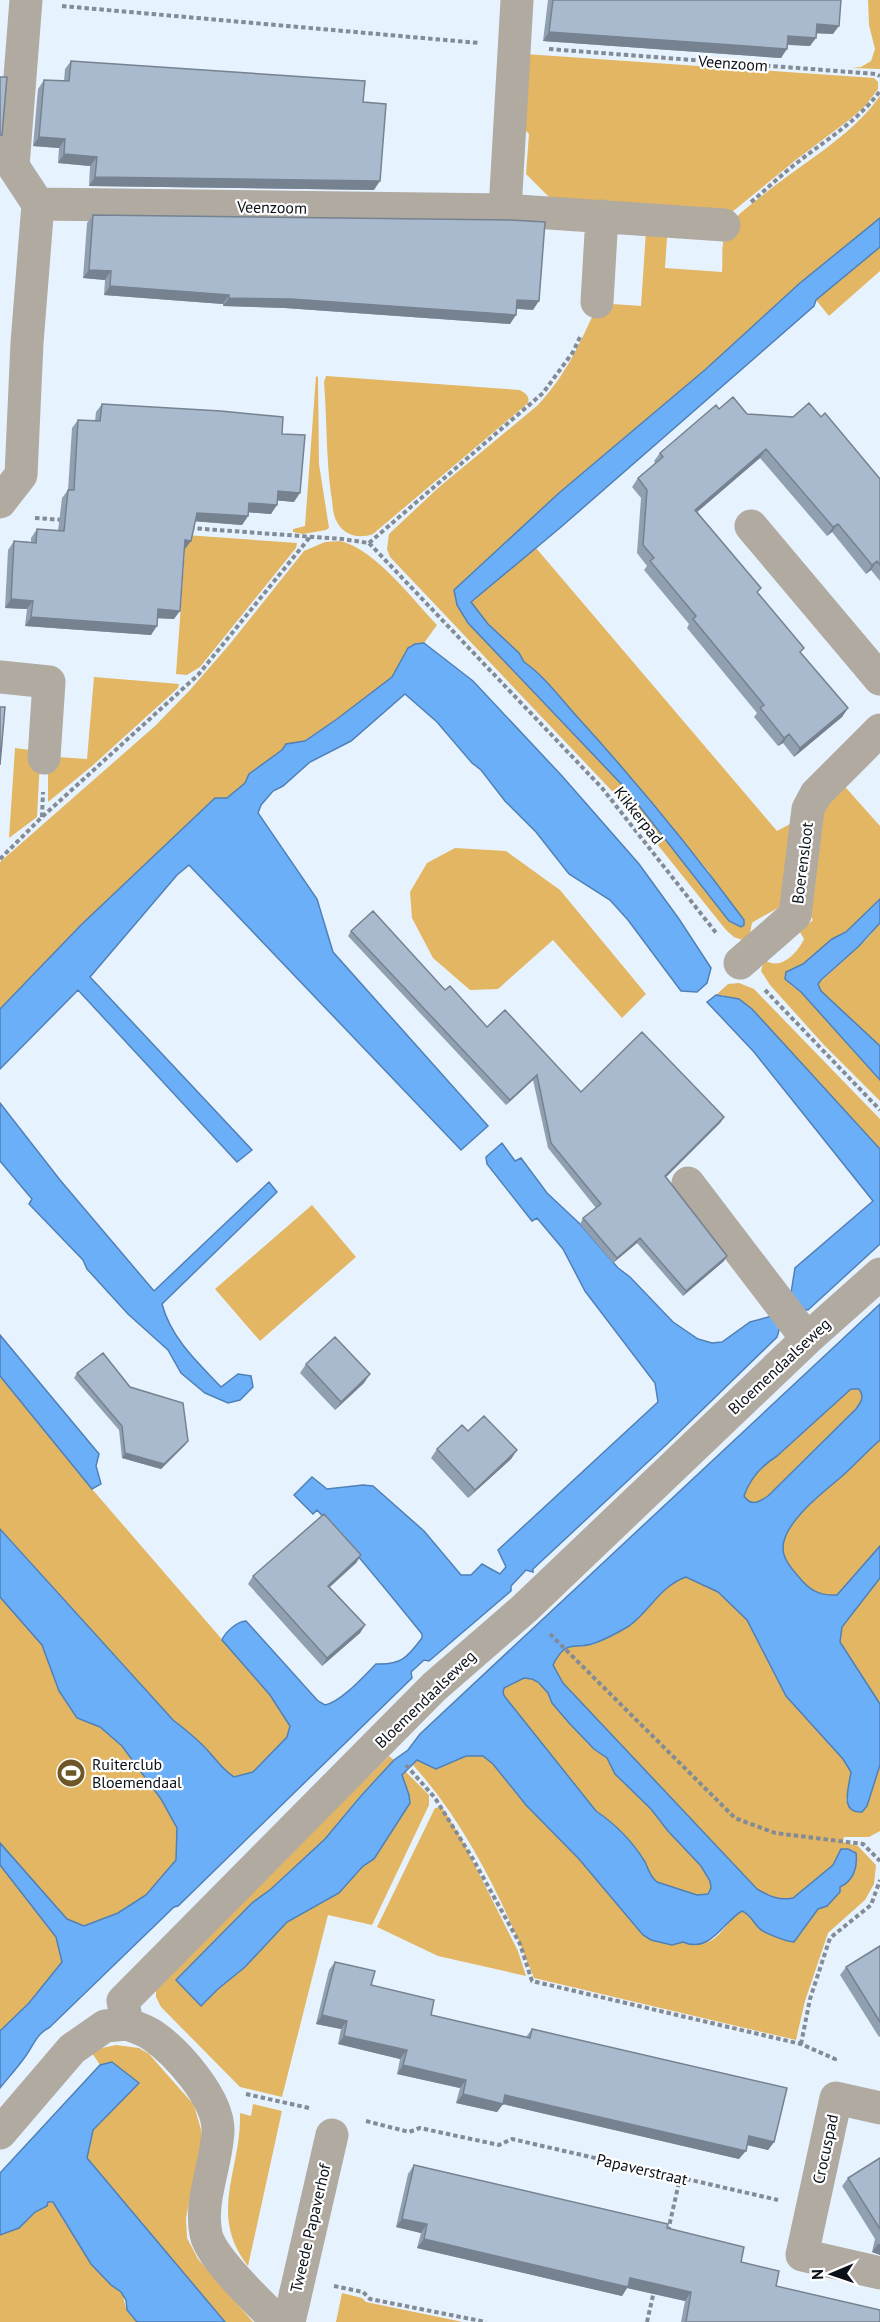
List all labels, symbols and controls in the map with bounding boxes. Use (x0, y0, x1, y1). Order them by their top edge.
street label: Veenzoom (696, 51, 769, 75)
street label: Veenzoom (236, 196, 307, 218)
street label: Kikkerpad (610, 782, 668, 848)
street label: Boerensloot (787, 820, 817, 905)
street label: Bloemendaalseweg (724, 1313, 834, 1419)
street label: Bloemendaalseweg (370, 1646, 480, 1752)
place label: Ruiterclub Bloemendaal (92, 1754, 182, 1792)
sports icon: Ruiterclub Bloemendaal (55, 1757, 87, 1789)
street label: Crocuspad (808, 2112, 842, 2186)
street label: Papaverstraat (594, 2149, 690, 2189)
street label: Tweede Papaverhof (285, 2161, 335, 2294)
north arrow (802, 2244, 862, 2304)
text: N (807, 2269, 827, 2280)

